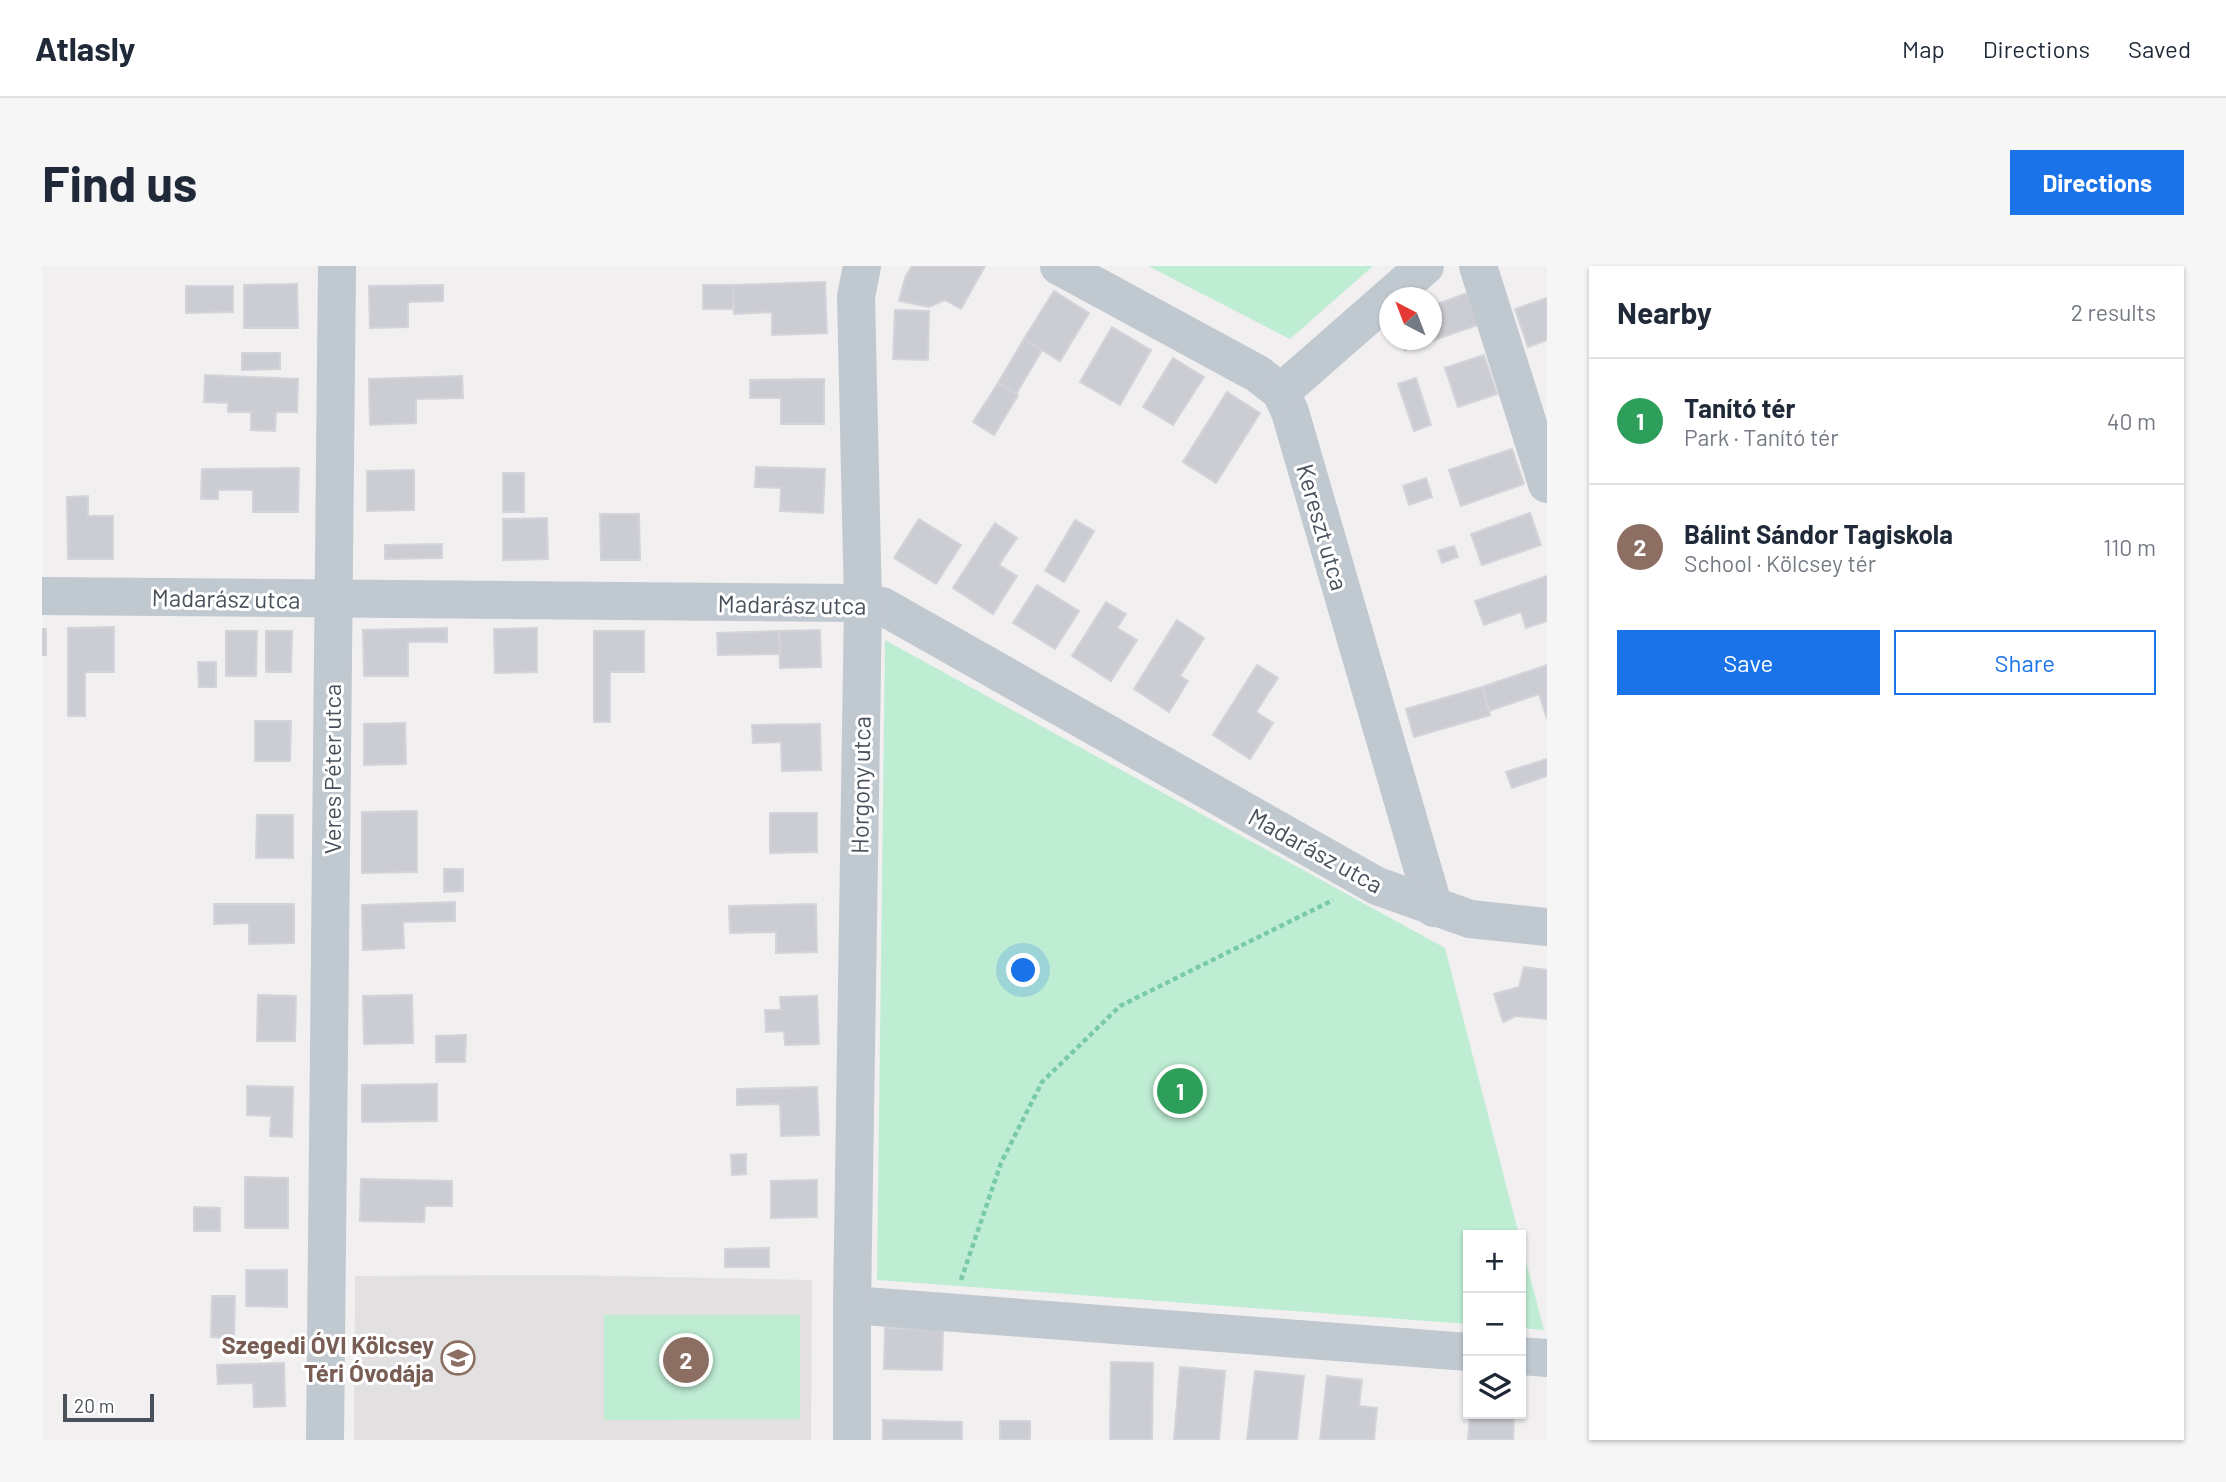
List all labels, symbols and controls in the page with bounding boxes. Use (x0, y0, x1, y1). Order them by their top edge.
text: Atlasly (35, 28, 135, 68)
text: Map (1902, 34, 1945, 63)
text: Directions (1983, 34, 2090, 63)
text: Saved (2128, 34, 2191, 63)
button: Directions (2010, 150, 2184, 215)
text: Find us (42, 153, 197, 212)
north arrow (1379, 287, 1442, 350)
text: Nearby (1617, 294, 1712, 330)
text: 2 results (2071, 298, 2156, 326)
text: Tanító tér (1684, 392, 1795, 423)
text: 1 (1636, 407, 1644, 435)
text: 40 m (2107, 407, 2156, 435)
text: Park · Tanító tér (1684, 423, 1839, 451)
street label: Kereszt utca (1291, 460, 1355, 594)
text: Bálint Sándor Tagiskola (1684, 518, 1953, 549)
text: 2 (1634, 533, 1646, 561)
text: 110 m (2103, 533, 2156, 561)
text: School · Kölcsey tér (1684, 549, 1876, 577)
street label: Madarász utca (151, 582, 301, 614)
street label: Madarász utca (717, 588, 867, 620)
button: Save (1617, 630, 1880, 695)
button: Share (1894, 630, 2156, 695)
street label: Veres Péter utca (317, 684, 346, 854)
street label: Horgony utca (844, 716, 876, 854)
street label: Madarász utca (1244, 801, 1388, 899)
your location (1006, 953, 1040, 987)
pin: 1 (1157, 1065, 1203, 1117)
map controls (1463, 1230, 1526, 1419)
button: + (1463, 1230, 1526, 1293)
button: − (1463, 1293, 1526, 1356)
place label: Szegedi ÓVI Kölcsey Téri Óvodája (221, 1330, 434, 1387)
pin: 2 (663, 1334, 709, 1386)
school or university icon: Szegedi ÓVI Kölcsey Téri Óvodája (439, 1339, 477, 1377)
button: layers (1463, 1356, 1526, 1419)
scale bar (63, 1391, 154, 1423)
text: 20 m (74, 1394, 114, 1417)

